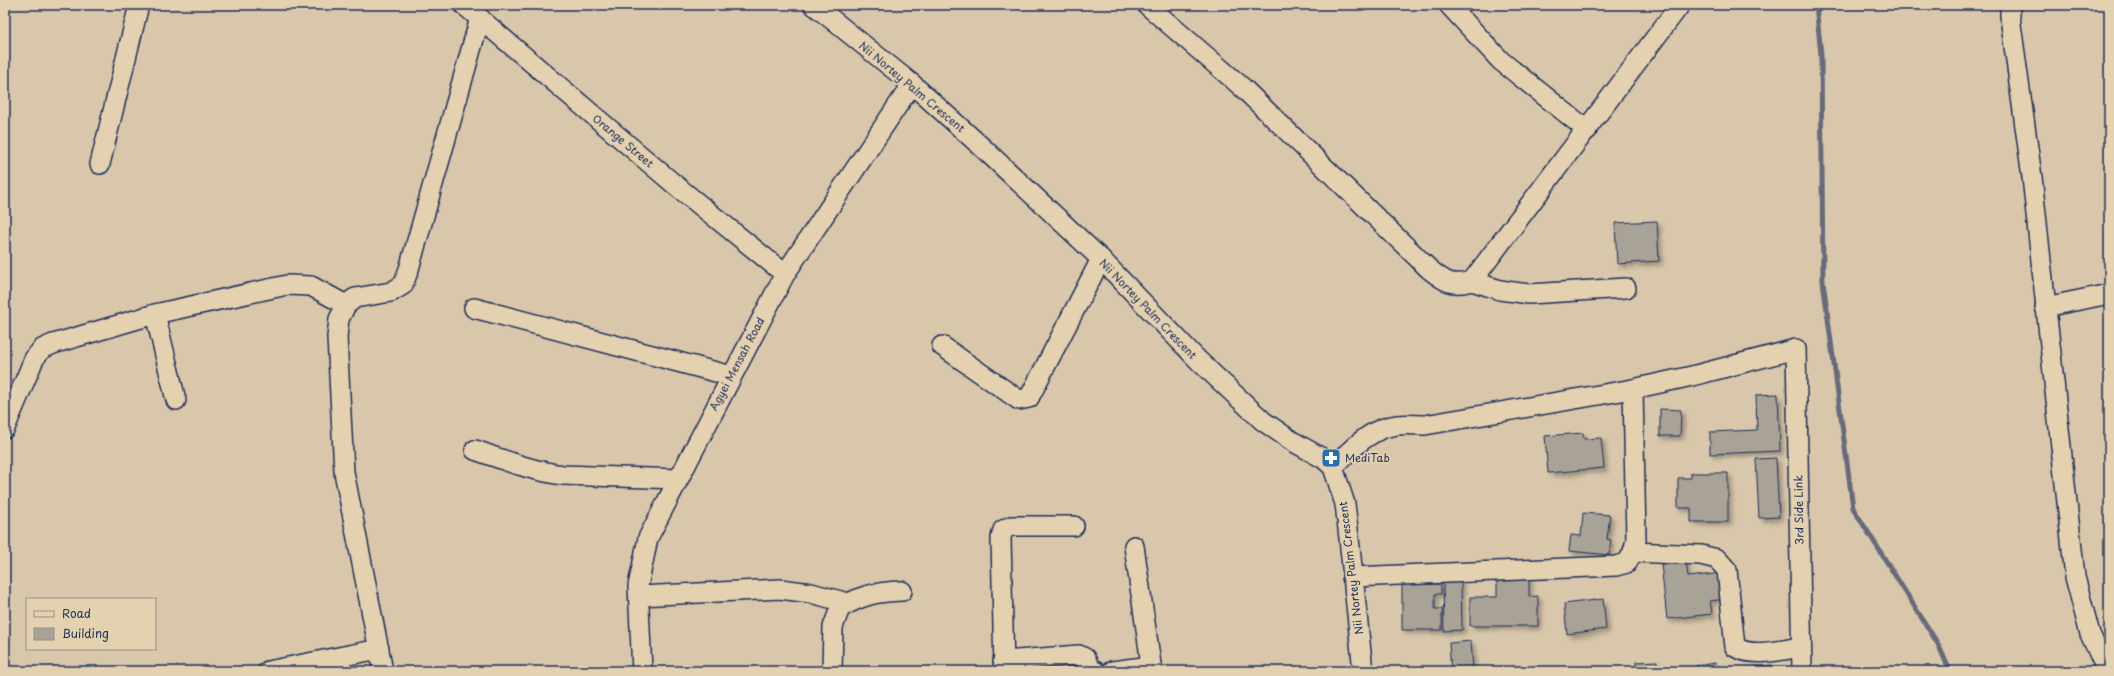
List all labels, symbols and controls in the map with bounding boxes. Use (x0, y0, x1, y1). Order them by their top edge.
street label: Nii Nortey Palm Crescent (856, 37, 969, 136)
street label: Orange Street (589, 110, 658, 172)
street label: Nii Nortey Palm Crescent (1096, 255, 1201, 363)
street label: Agyei Mensah Road (705, 314, 768, 414)
pharmacy icon: MediTab (1320, 447, 1342, 469)
place label: MediTab (1345, 449, 1390, 466)
street label: 3rd Side Link (1789, 475, 1808, 545)
street label: Nii Nortey Palm Crescent (1334, 500, 1367, 636)
legend (26, 598, 156, 650)
text: Road (62, 604, 91, 622)
text: Building (62, 624, 109, 642)

